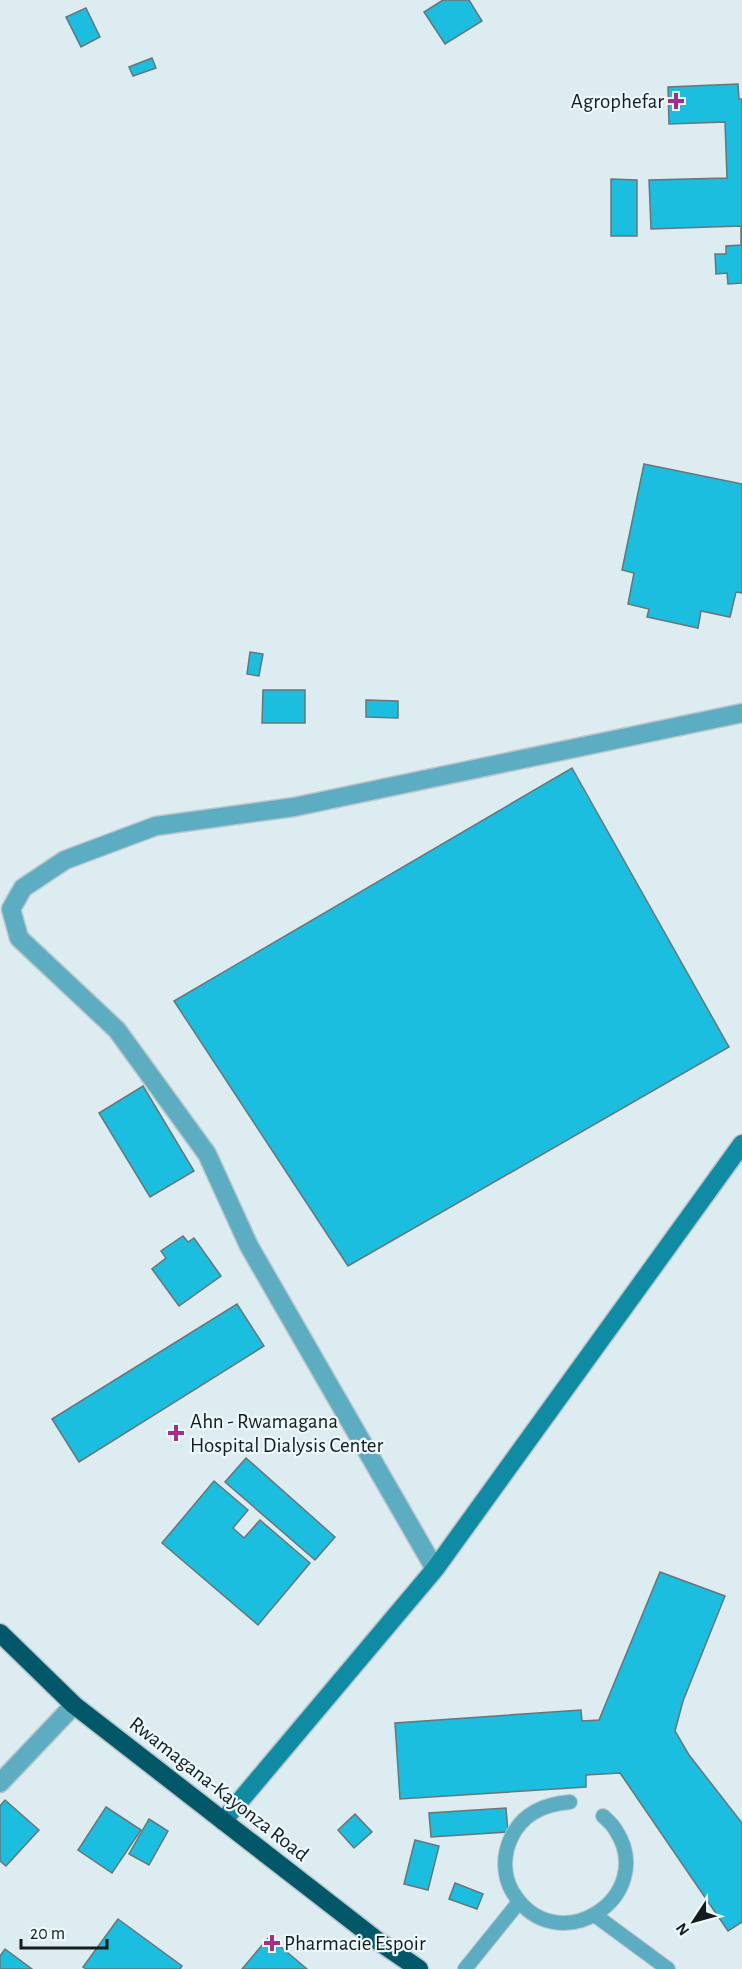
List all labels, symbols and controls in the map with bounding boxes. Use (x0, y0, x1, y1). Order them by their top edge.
place label: Agrophefar (571, 91, 664, 112)
marker: Agrophefar (669, 94, 683, 108)
place label: Ahn - Rwamagana Hospital Dialysis Center (190, 1411, 384, 1456)
marker: Ahn - Rwamagana Hospital Dialysis Center (167, 1424, 185, 1442)
street label: Rwamagana-Kayonza Road (126, 1713, 313, 1865)
north arrow (664, 1891, 724, 1951)
scale bar (21, 1912, 106, 1950)
text: N (673, 1920, 692, 1938)
text: 20 m (30, 1925, 65, 1943)
place label: Pharmacie Espoir (284, 1933, 426, 1954)
marker: Pharmacie Espoir (265, 1936, 279, 1950)

